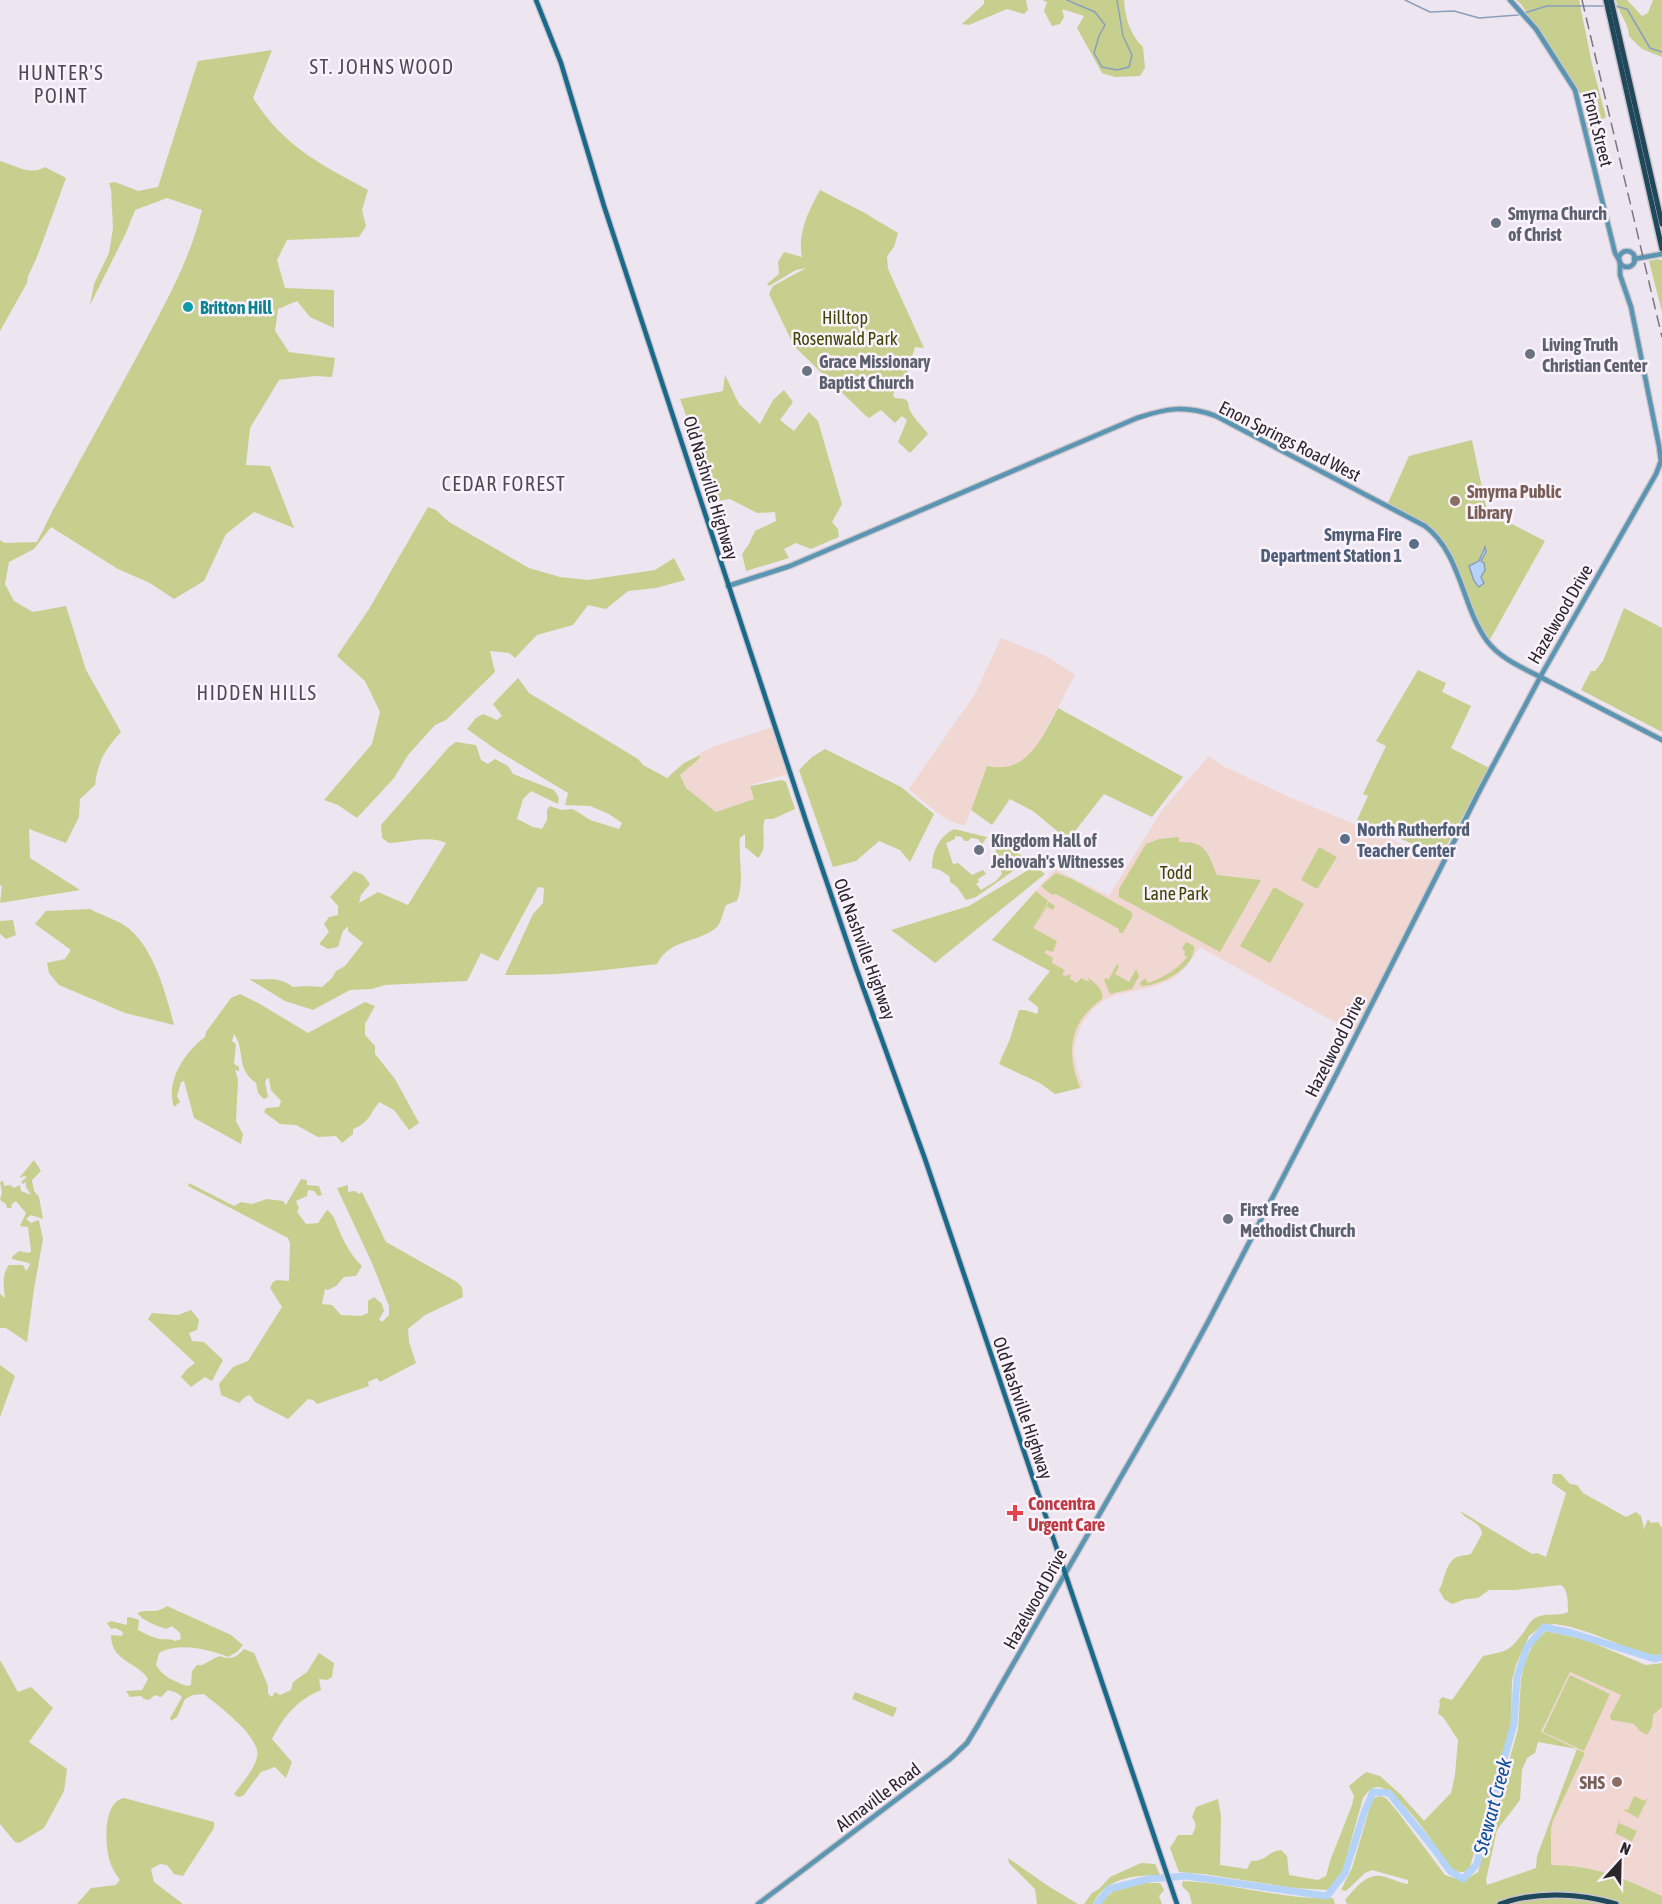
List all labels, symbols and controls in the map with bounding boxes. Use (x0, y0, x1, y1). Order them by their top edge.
district label: ST. JOHNS WOOD (310, 55, 454, 78)
district label: HUNTER'S POINT (18, 61, 104, 107)
street label: Front Street (1579, 89, 1617, 169)
place label: Smyrna Church of Christ (1508, 203, 1607, 245)
marker: Smyrna Church of Christ (1489, 216, 1503, 230)
place label: Britton Hill (200, 297, 272, 318)
marker: Britton Hill (181, 300, 195, 314)
park label: Hilltop Rosenwald Park (792, 307, 898, 349)
place label: Living Truth Christian Center (1542, 334, 1648, 376)
marker: Living Truth Christian Center (1523, 347, 1537, 361)
place label: Grace Missionary Baptist Church (819, 351, 931, 393)
marker: Grace Missionary Baptist Church (800, 364, 814, 378)
street label: Enon Springs Road West (1216, 396, 1364, 486)
street label: Old Nashville Highway (679, 414, 743, 562)
district label: CEDAR FOREST (442, 472, 566, 495)
place label: Smyrna Public Library (1467, 481, 1562, 523)
marker: Smyrna Public Library (1448, 494, 1462, 508)
place label: Smyrna Fire Department Station 1 (1260, 524, 1402, 566)
marker: Smyrna Fire Department Station 1 (1407, 537, 1421, 551)
street label: Hazelwood Drive (1523, 561, 1597, 667)
district label: HIDDEN HILLS (197, 681, 317, 704)
place label: North Rutherford Teacher Center (1357, 819, 1470, 861)
place label: Kingdom Hall of Jehovah's Witnesses (990, 830, 1125, 872)
marker: North Rutherford Teacher Center (1338, 832, 1352, 846)
marker: Kingdom Hall of Jehovah's Witnesses (972, 843, 986, 857)
park label: Todd Lane Park (1144, 862, 1208, 904)
street label: Old Nashville Highway (830, 875, 900, 1023)
street label: Hazelwood Drive (1300, 992, 1370, 1100)
place label: First Free Methodist Church (1240, 1199, 1356, 1241)
marker: First Free Methodist Church (1221, 1212, 1235, 1226)
street label: Old Nashville Highway (989, 1334, 1057, 1482)
place label: Concentra Urgent Care (1028, 1493, 1105, 1535)
marker: Concentra Urgent Care (1006, 1504, 1024, 1522)
street label: Hazelwood Drive (999, 1545, 1071, 1653)
water label: Stewart Creek (1468, 1755, 1516, 1858)
street label: Almaville Road (831, 1758, 925, 1836)
place label: SHS (1579, 1772, 1605, 1793)
marker: SHS (1610, 1775, 1624, 1789)
north arrow (1590, 1832, 1650, 1892)
text: N (1618, 1838, 1633, 1858)

